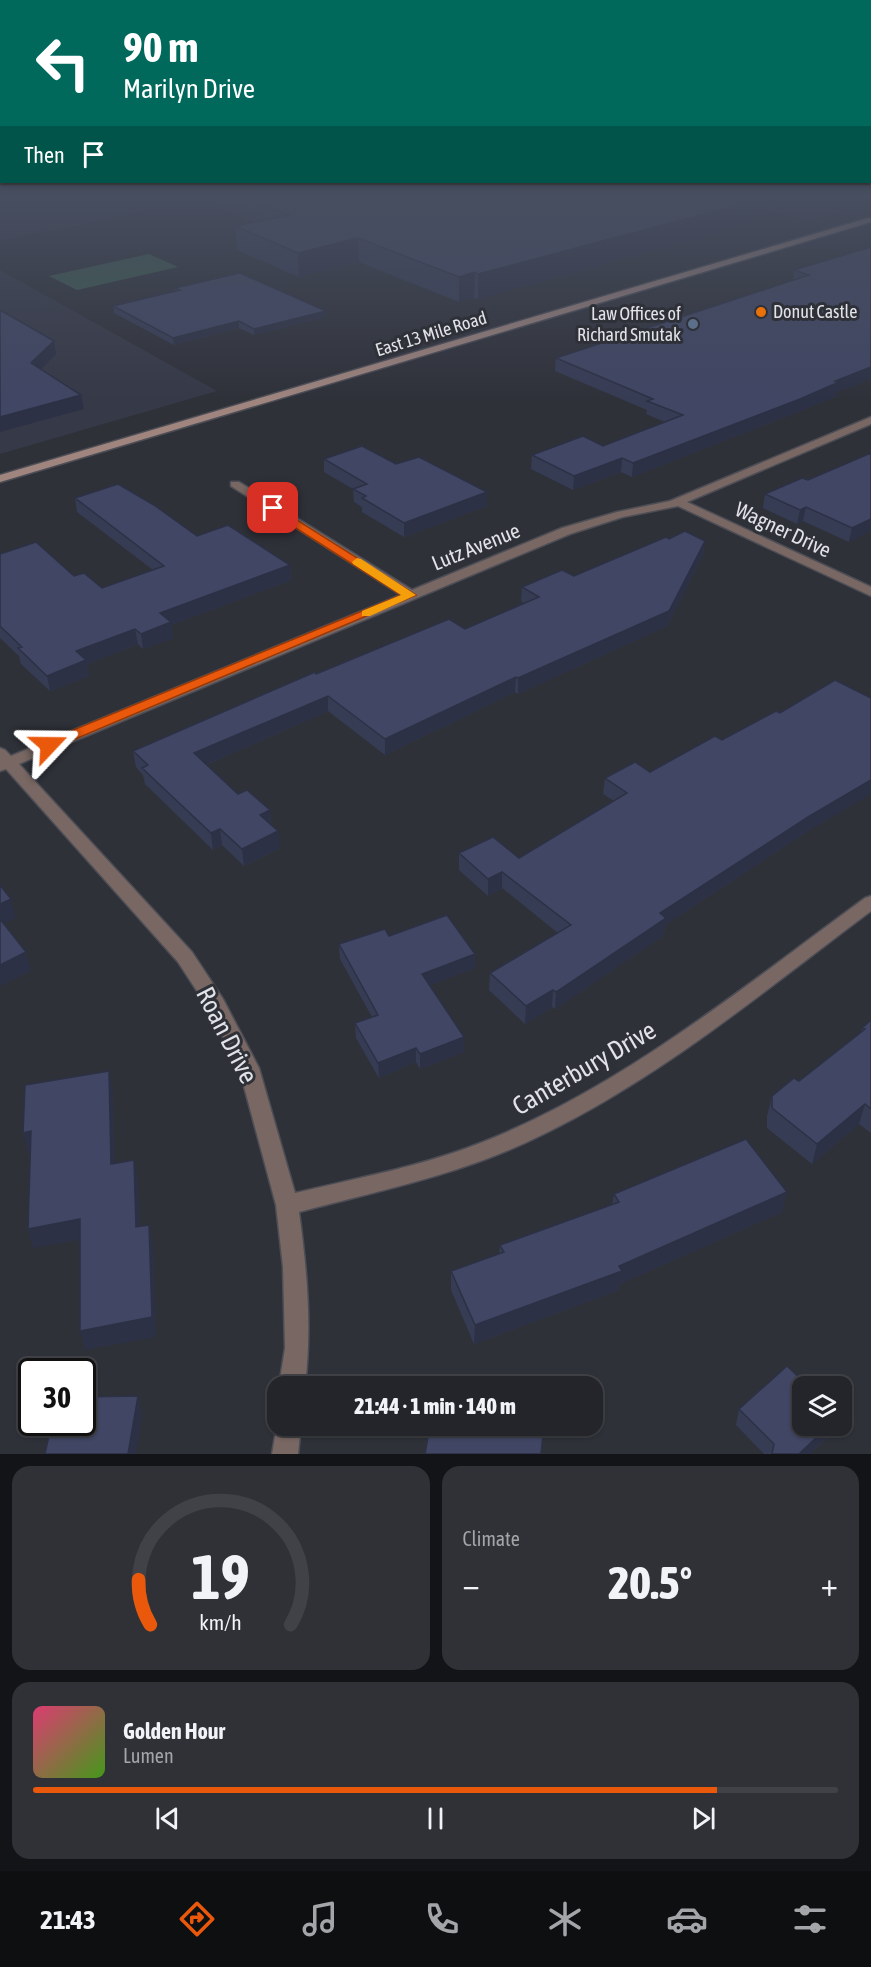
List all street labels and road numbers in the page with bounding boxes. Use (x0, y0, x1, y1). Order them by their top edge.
street label: East 13 Mile Road (373, 307, 489, 360)
street label: Wagner Drive (732, 496, 835, 562)
street label: Lutz Avenue (428, 518, 523, 575)
street label: Roan Drive (190, 982, 264, 1088)
street label: Canterbury Drive (507, 1015, 661, 1121)

